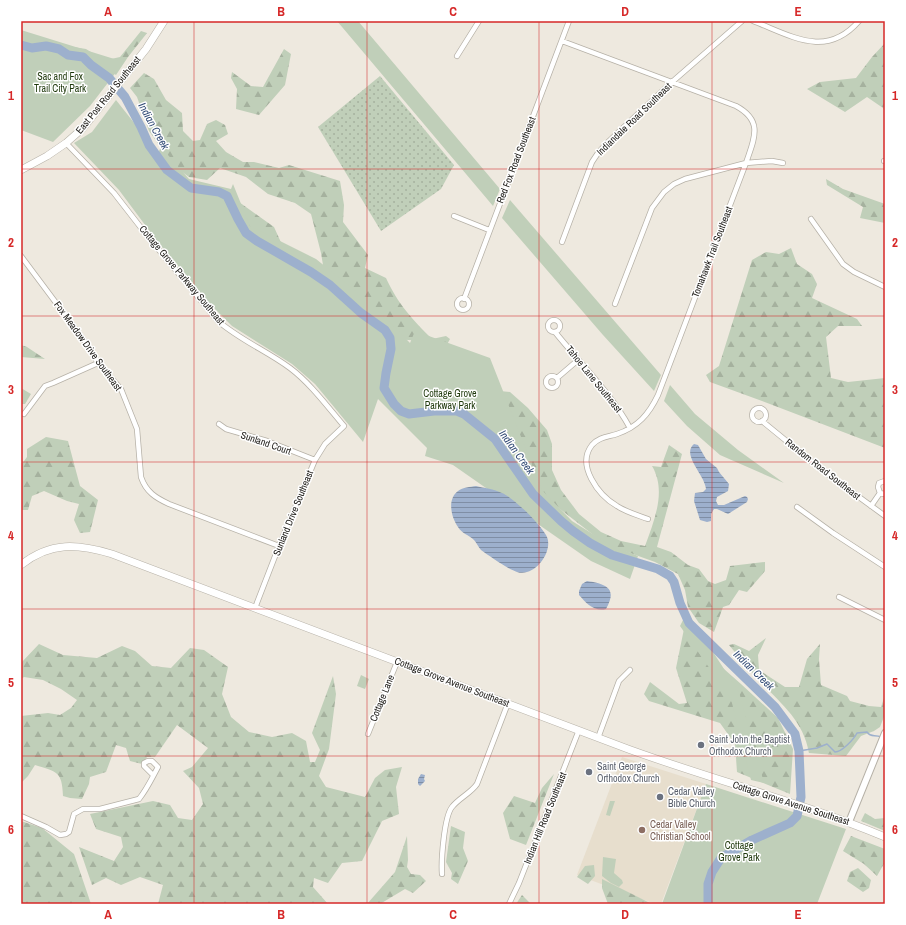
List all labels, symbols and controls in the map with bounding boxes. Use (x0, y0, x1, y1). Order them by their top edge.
text: A (104, 3, 112, 20)
text: B (277, 3, 285, 20)
text: C (449, 3, 457, 20)
text: D (621, 3, 629, 20)
text: E (794, 3, 802, 20)
street label: East Post Road Southeast (73, 53, 144, 136)
park label: Sac and Fox Trail City Park (34, 70, 87, 95)
street label: Indiandale Road Southeast (594, 79, 675, 158)
text: 1 (8, 87, 14, 104)
text: 1 (892, 87, 898, 104)
water label: Indian Creek (135, 100, 173, 152)
street label: Red Fox Road Southeast (494, 114, 539, 205)
street label: Tomahawk Trail Southeast (689, 204, 736, 299)
street label: Cottage Grove Parkway Southeast (136, 222, 228, 328)
text: 2 (8, 234, 14, 251)
text: 2 (892, 234, 898, 251)
street label: Fox Meadow Drive Southeast (51, 299, 125, 394)
street label: Tahoe Lane Southeast (563, 343, 625, 416)
text: 3 (8, 381, 14, 398)
text: 3 (892, 381, 898, 398)
park label: Cottage Grove Parkway Park (423, 387, 477, 412)
water label: Indian Creek (496, 427, 538, 477)
street label: Sunland Court (239, 428, 294, 458)
street label: Random Road Southeast (783, 436, 864, 503)
street label: Sunland Drive Southeast (270, 468, 316, 558)
text: 4 (8, 527, 14, 544)
text: 4 (892, 527, 898, 544)
water label: Indian Creek (731, 647, 778, 693)
street label: Cottage Grove Avenue Southeast (393, 654, 512, 710)
street label: Cottage Lane (367, 672, 397, 723)
text: 5 (8, 674, 14, 691)
text: 5 (892, 674, 898, 691)
place label: Saint John the Baptist Orthodox Church (709, 733, 790, 758)
marker: Saint John the Baptist Orthodox Church (696, 740, 706, 750)
place label: Saint George Orthodox Church (597, 760, 659, 785)
marker: Saint George Orthodox Church (584, 767, 594, 777)
street label: Indian Hill Road Southeast (521, 769, 570, 866)
street label: Cottage Grove Avenue Southeast (731, 778, 852, 828)
place label: Cedar Valley Bible Church (668, 785, 715, 810)
marker: Cedar Valley Bible Church (655, 792, 665, 802)
place label: Cedar Valley Christian School (650, 818, 711, 843)
text: 6 (8, 821, 14, 838)
text: 6 (892, 821, 898, 838)
marker: Cedar Valley Christian School (637, 825, 647, 835)
park label: Cottage Grove Park (718, 839, 761, 864)
text: A (104, 906, 112, 923)
text: B (277, 906, 285, 923)
text: C (449, 906, 457, 923)
text: D (621, 906, 629, 923)
text: E (794, 906, 802, 923)

